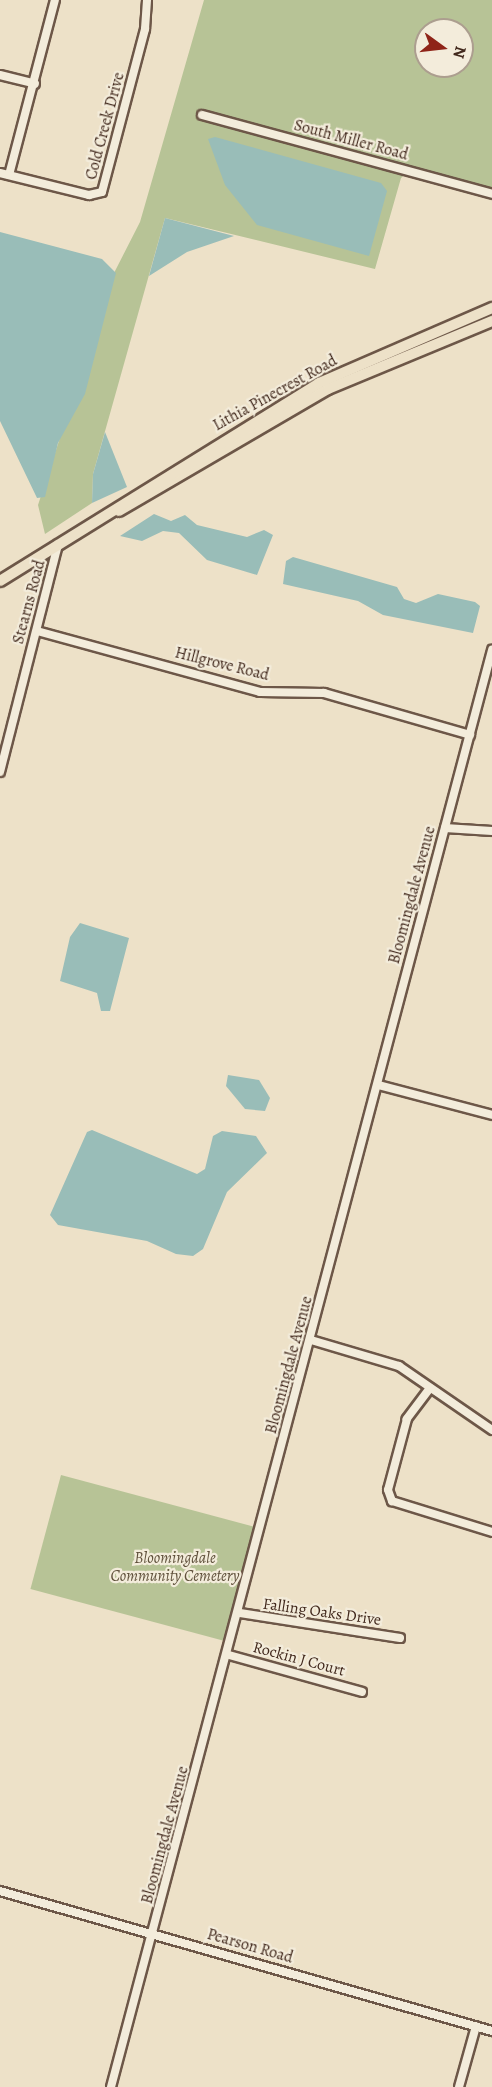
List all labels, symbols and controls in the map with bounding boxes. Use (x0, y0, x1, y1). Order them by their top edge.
north arrow (414, 18, 474, 78)
text: N (447, 44, 472, 61)
street label: Cold Creek Drive (81, 70, 129, 182)
street label: South Miller Road (292, 116, 410, 164)
street label: Lithia Pinecrest Road (210, 351, 340, 435)
street label: Stearns Road (9, 558, 49, 646)
street label: Hillgrove Road (173, 643, 271, 685)
street label: Bloomingdale Avenue (384, 824, 440, 966)
street label: Bloomingdale Avenue (261, 1294, 317, 1436)
park label: Bloomingdale Community Cemetery (110, 1548, 240, 1586)
street label: Falling Oaks Drive (262, 1594, 382, 1630)
street label: Rockin J Court (251, 1637, 347, 1681)
street label: Bloomingdale Avenue (137, 1764, 193, 1906)
street label: Pearson Road (205, 1925, 295, 1967)

